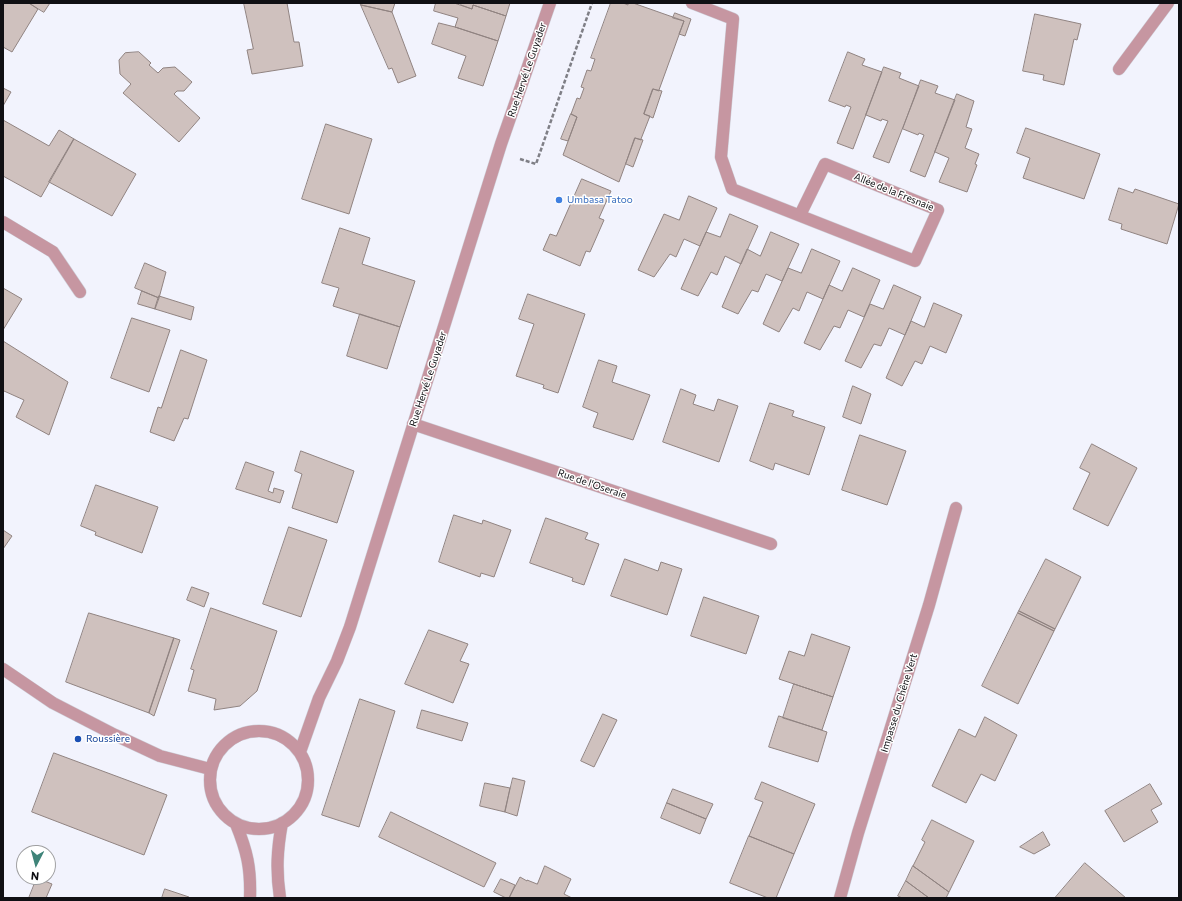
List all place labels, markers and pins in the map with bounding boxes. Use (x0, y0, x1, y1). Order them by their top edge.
place label: Umbasa Tatoo (567, 194, 633, 206)
marker: Umbasa Tatoo (554, 195, 564, 205)
place label: Roussière (86, 733, 130, 745)
marker: Roussière (73, 734, 83, 744)

